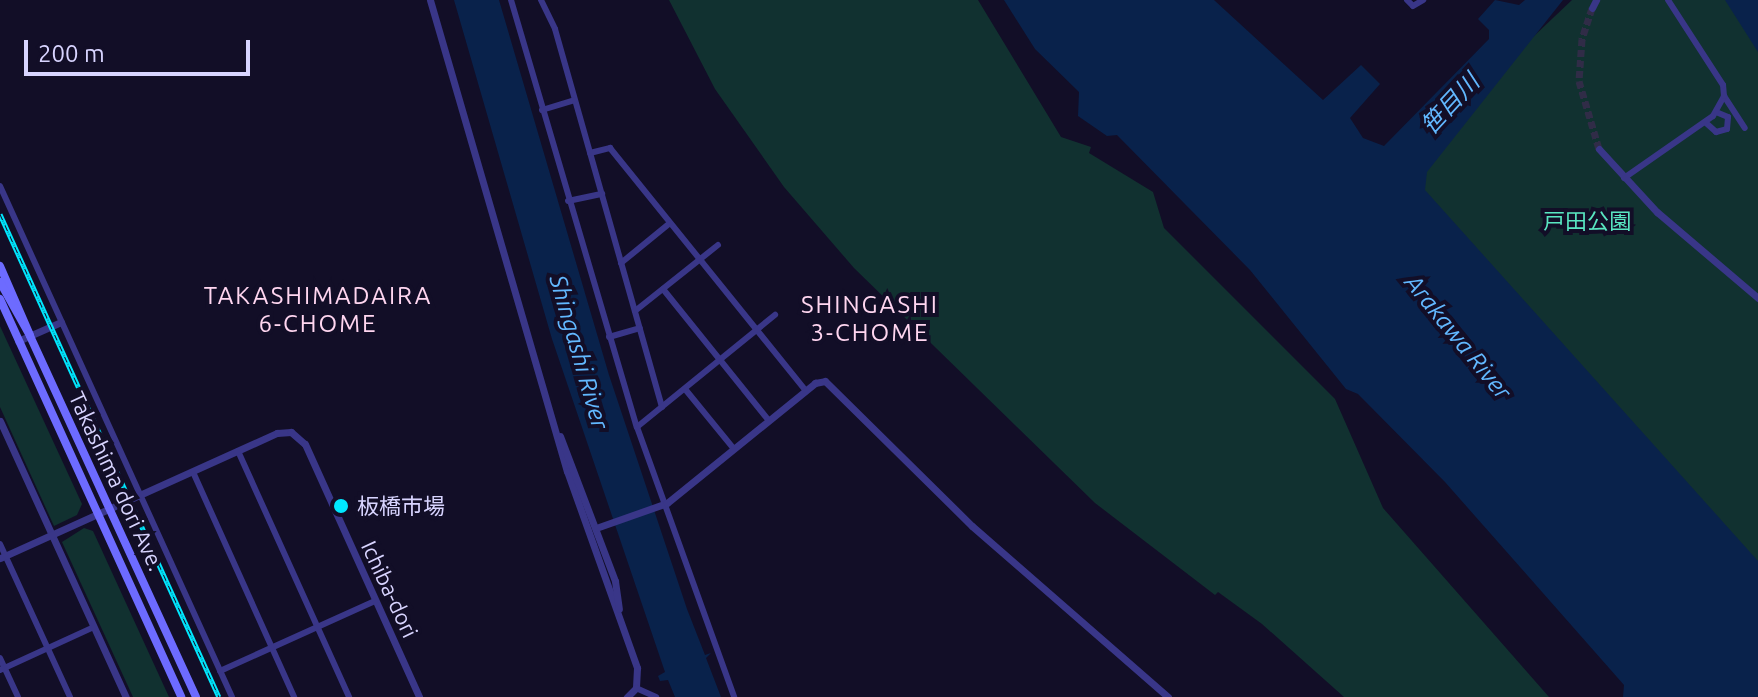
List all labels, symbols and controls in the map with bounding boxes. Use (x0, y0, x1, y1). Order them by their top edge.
scale bar (28, 24, 254, 74)
text: 200 m (38, 40, 105, 67)
water label: 笹目川 (1415, 68, 1485, 140)
park label: 戸田公園 (1543, 208, 1631, 234)
water label: Arakawa River (1399, 269, 1517, 405)
water label: Shingashi River (543, 272, 615, 432)
district label: TAKASHIMADAIRA 6-CHOME (204, 282, 432, 338)
district label: SHINGASHI 3-CHOME (801, 291, 939, 347)
street label: Takashima dori Ave. (64, 387, 170, 575)
place label: 板橋市場 (357, 493, 445, 519)
marker: 板橋市場 (332, 497, 350, 515)
street label: Ichiba-dori (356, 536, 424, 642)

